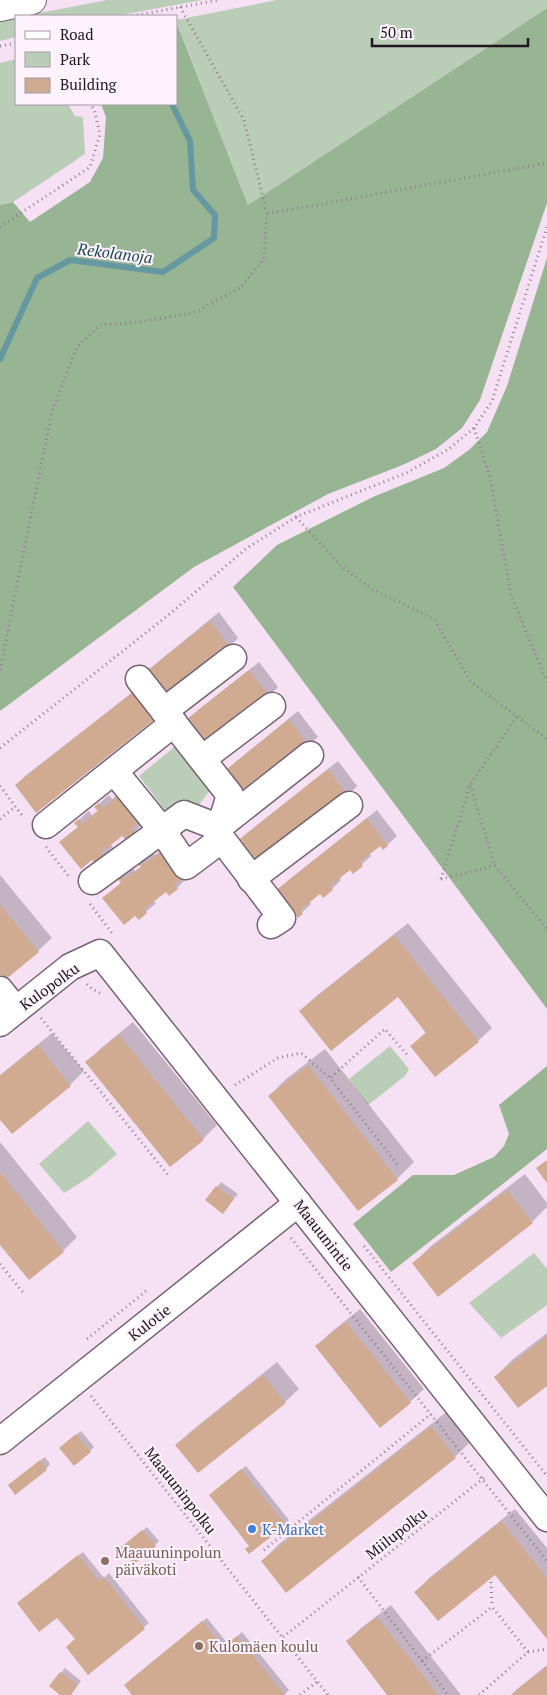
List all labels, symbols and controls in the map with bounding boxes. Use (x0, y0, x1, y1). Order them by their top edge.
legend (15, 15, 178, 105)
scale bar (372, 15, 528, 47)
text: 50 m (380, 22, 413, 42)
text: Road (60, 24, 93, 44)
text: Park (60, 49, 90, 69)
text: Building (60, 74, 118, 94)
water label: Rekolanoja (75, 237, 154, 269)
street label: Kulopolku (15, 957, 83, 1014)
street label: Maauunintie (290, 1195, 358, 1275)
street label: Kulotie (124, 1299, 174, 1345)
street label: Maauuninpolku (141, 1442, 222, 1538)
street label: Miilupolku (361, 1502, 431, 1563)
place label: K-Market (262, 1519, 325, 1539)
marker: K-Market (246, 1523, 258, 1535)
place label: Maauuninpolun päiväkoti (115, 1542, 222, 1579)
marker: Maauuninpolun päiväkoti (99, 1555, 111, 1567)
place label: Kulomäen koulu (209, 1636, 319, 1656)
marker: Kulomäen koulu (193, 1640, 205, 1652)

